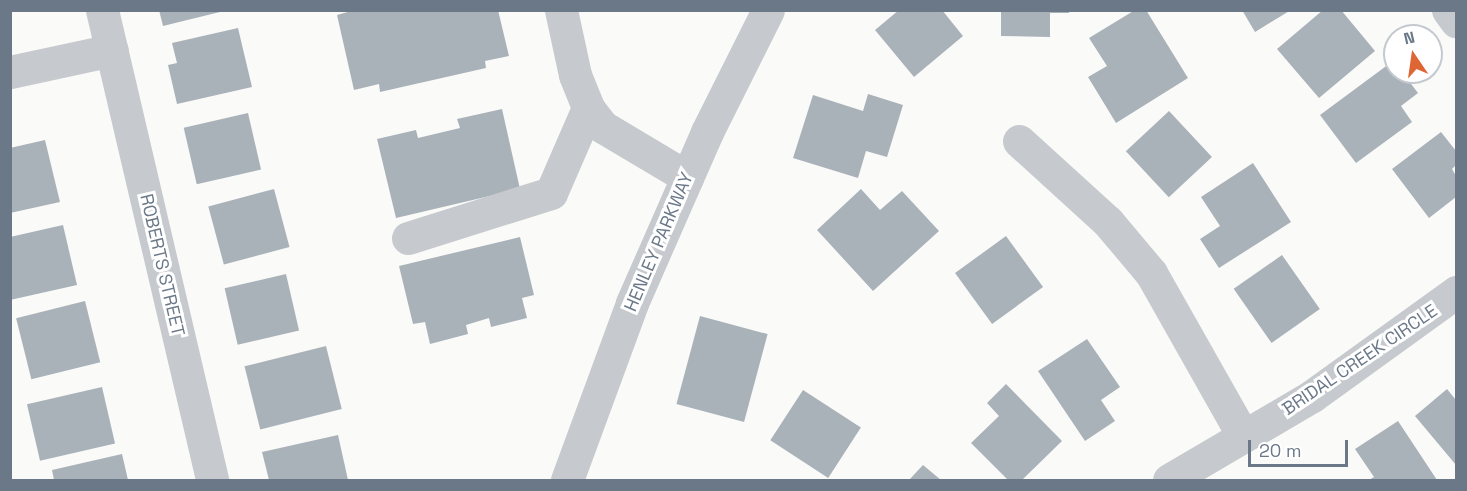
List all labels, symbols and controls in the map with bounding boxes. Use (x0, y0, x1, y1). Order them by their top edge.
north arrow (1383, 24, 1443, 84)
text: N (1402, 26, 1417, 49)
street label: HENLEY PARKWAY (620, 169, 698, 315)
street label: ROBERTS STREET (135, 192, 189, 338)
street label: BRIDAL CREEK CIRCLE (1278, 300, 1442, 420)
scale bar (1251, 428, 1352, 466)
text: 20 m (1259, 439, 1302, 462)

